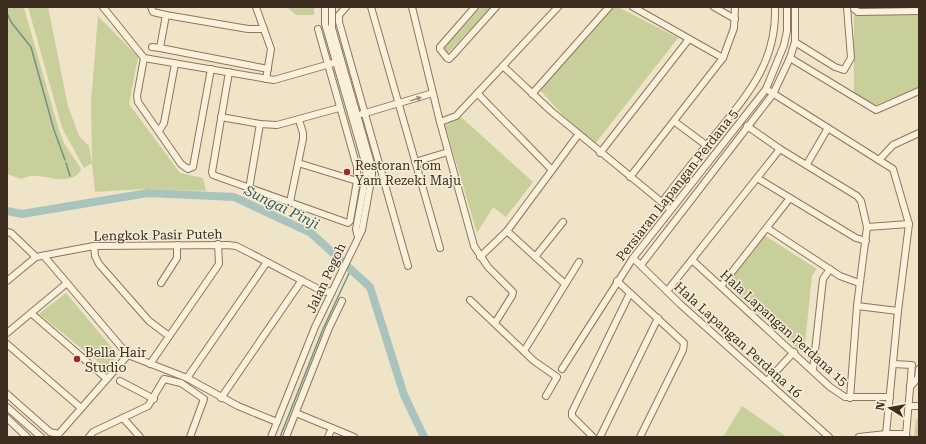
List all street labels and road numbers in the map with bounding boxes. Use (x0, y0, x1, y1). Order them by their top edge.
street label: Persiaran Lapangan Perdana 5 (613, 106, 741, 264)
street label: Lengkok Pasir Puteh (93, 226, 223, 244)
street label: Jalan Pegoh (303, 240, 349, 315)
street label: Hala Lapangan Perdana 15 (717, 267, 851, 389)
street label: Hala Lapangan Perdana 16 (671, 279, 805, 401)

